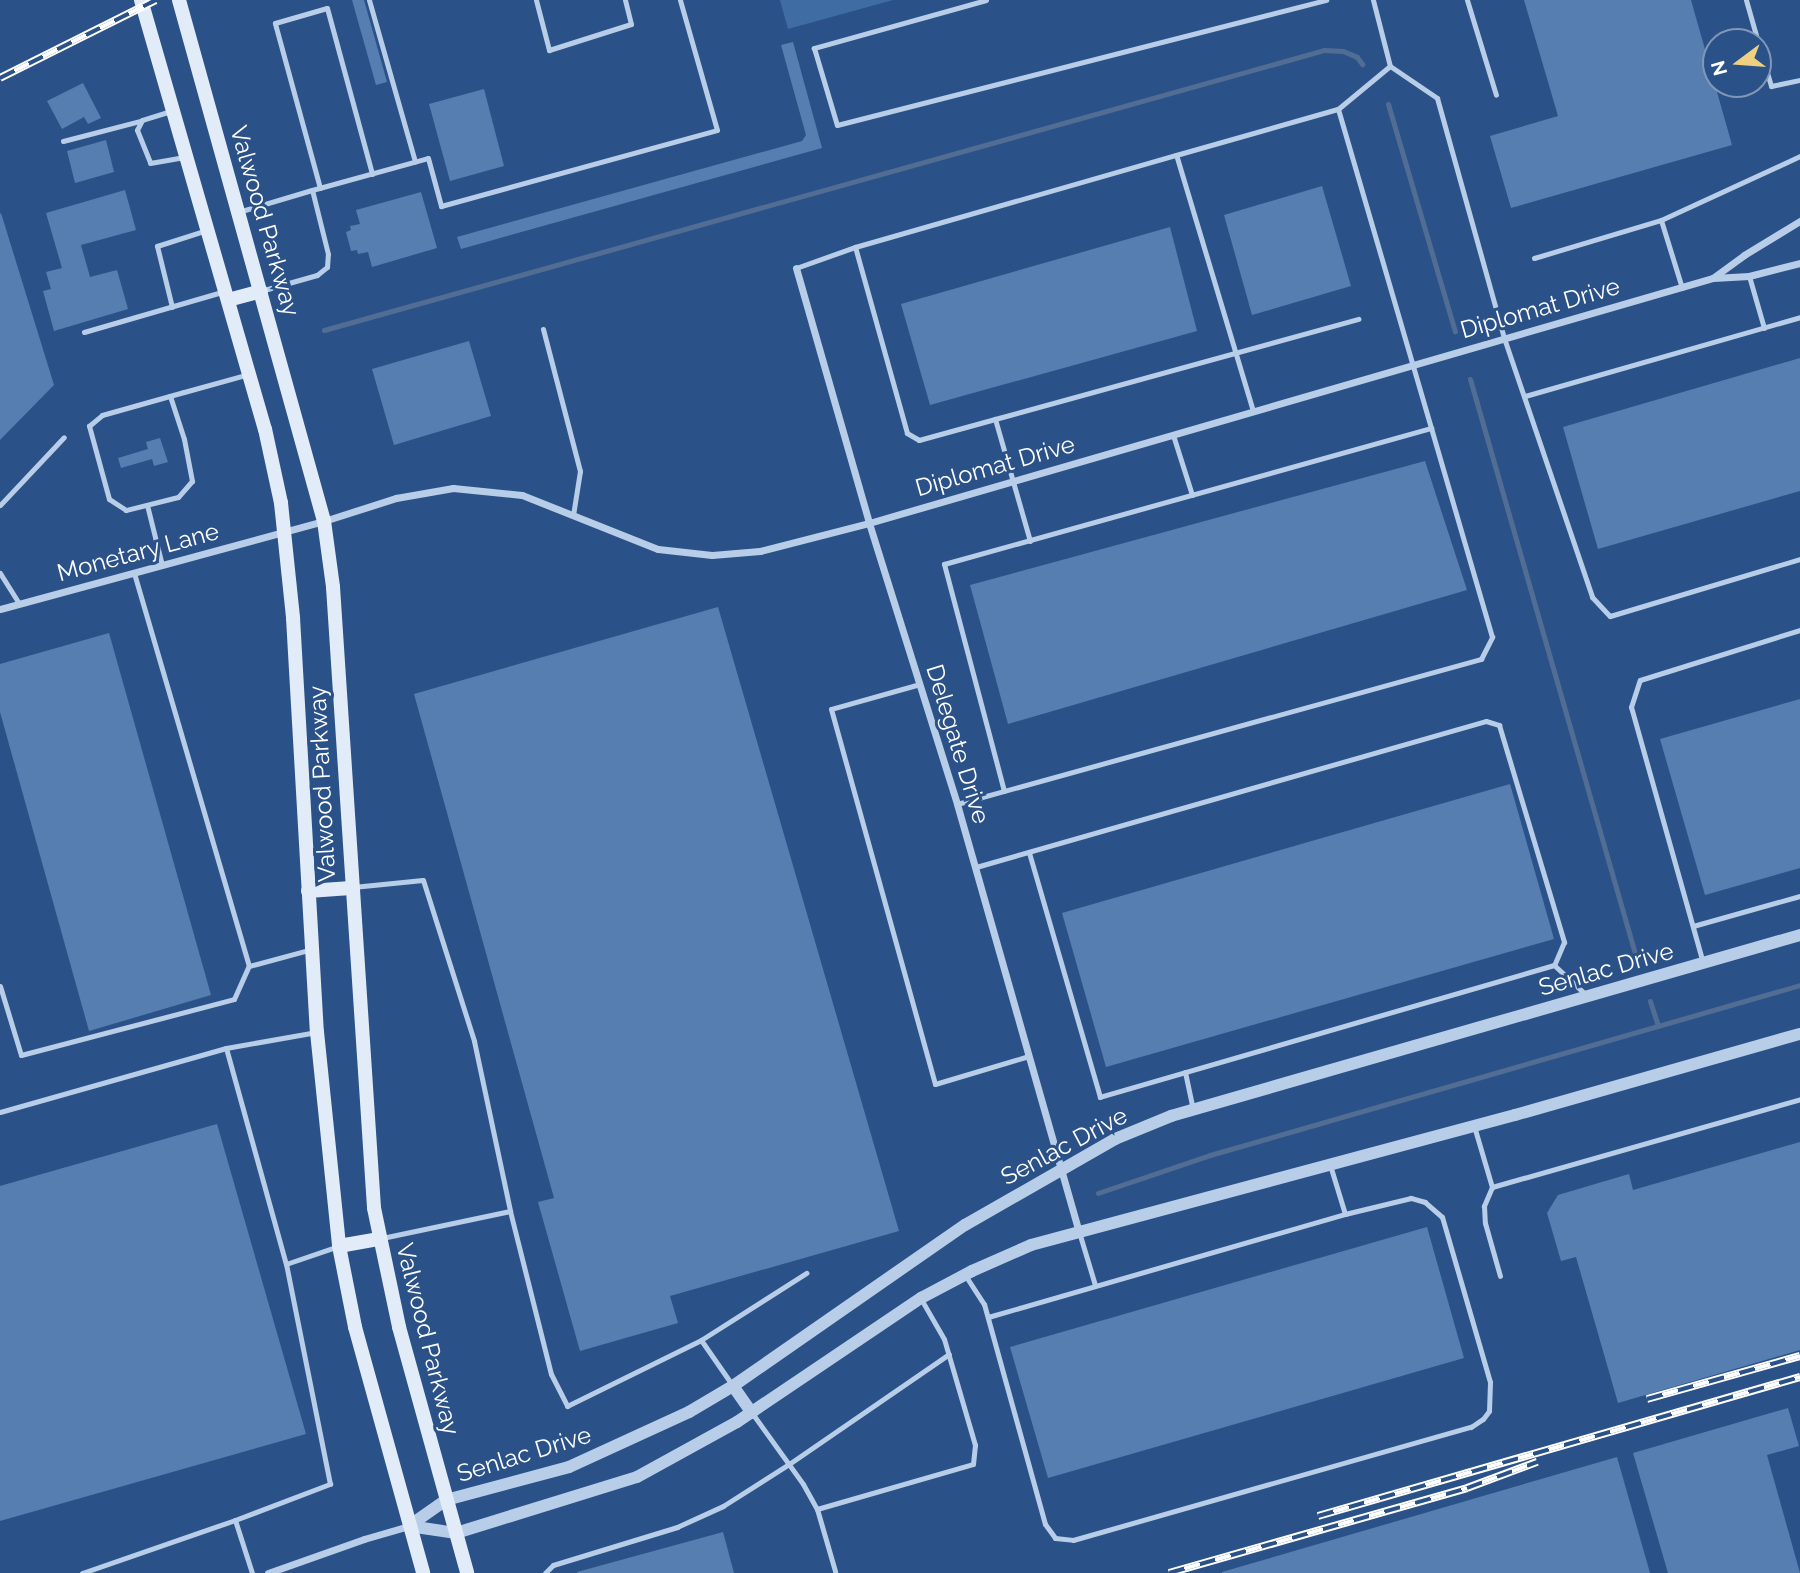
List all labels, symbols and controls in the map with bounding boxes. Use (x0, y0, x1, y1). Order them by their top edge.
north arrow (1702, 28, 1772, 98)
text: N (1706, 58, 1731, 78)
street label: Valwood Parkway (224, 122, 306, 320)
street label: Diplomat Drive (1457, 271, 1623, 345)
street label: Diplomat Drive (912, 429, 1078, 503)
street label: Monetary Lane (54, 516, 222, 588)
street label: Delegate Drive (920, 661, 996, 827)
street label: Valwood Parkway (302, 685, 342, 883)
street label: Senlac Drive (1535, 936, 1677, 1002)
street label: Senlac Drive (996, 1101, 1132, 1191)
street label: Valwood Parkway (390, 1240, 466, 1438)
street label: Senlac Drive (453, 1420, 595, 1488)

